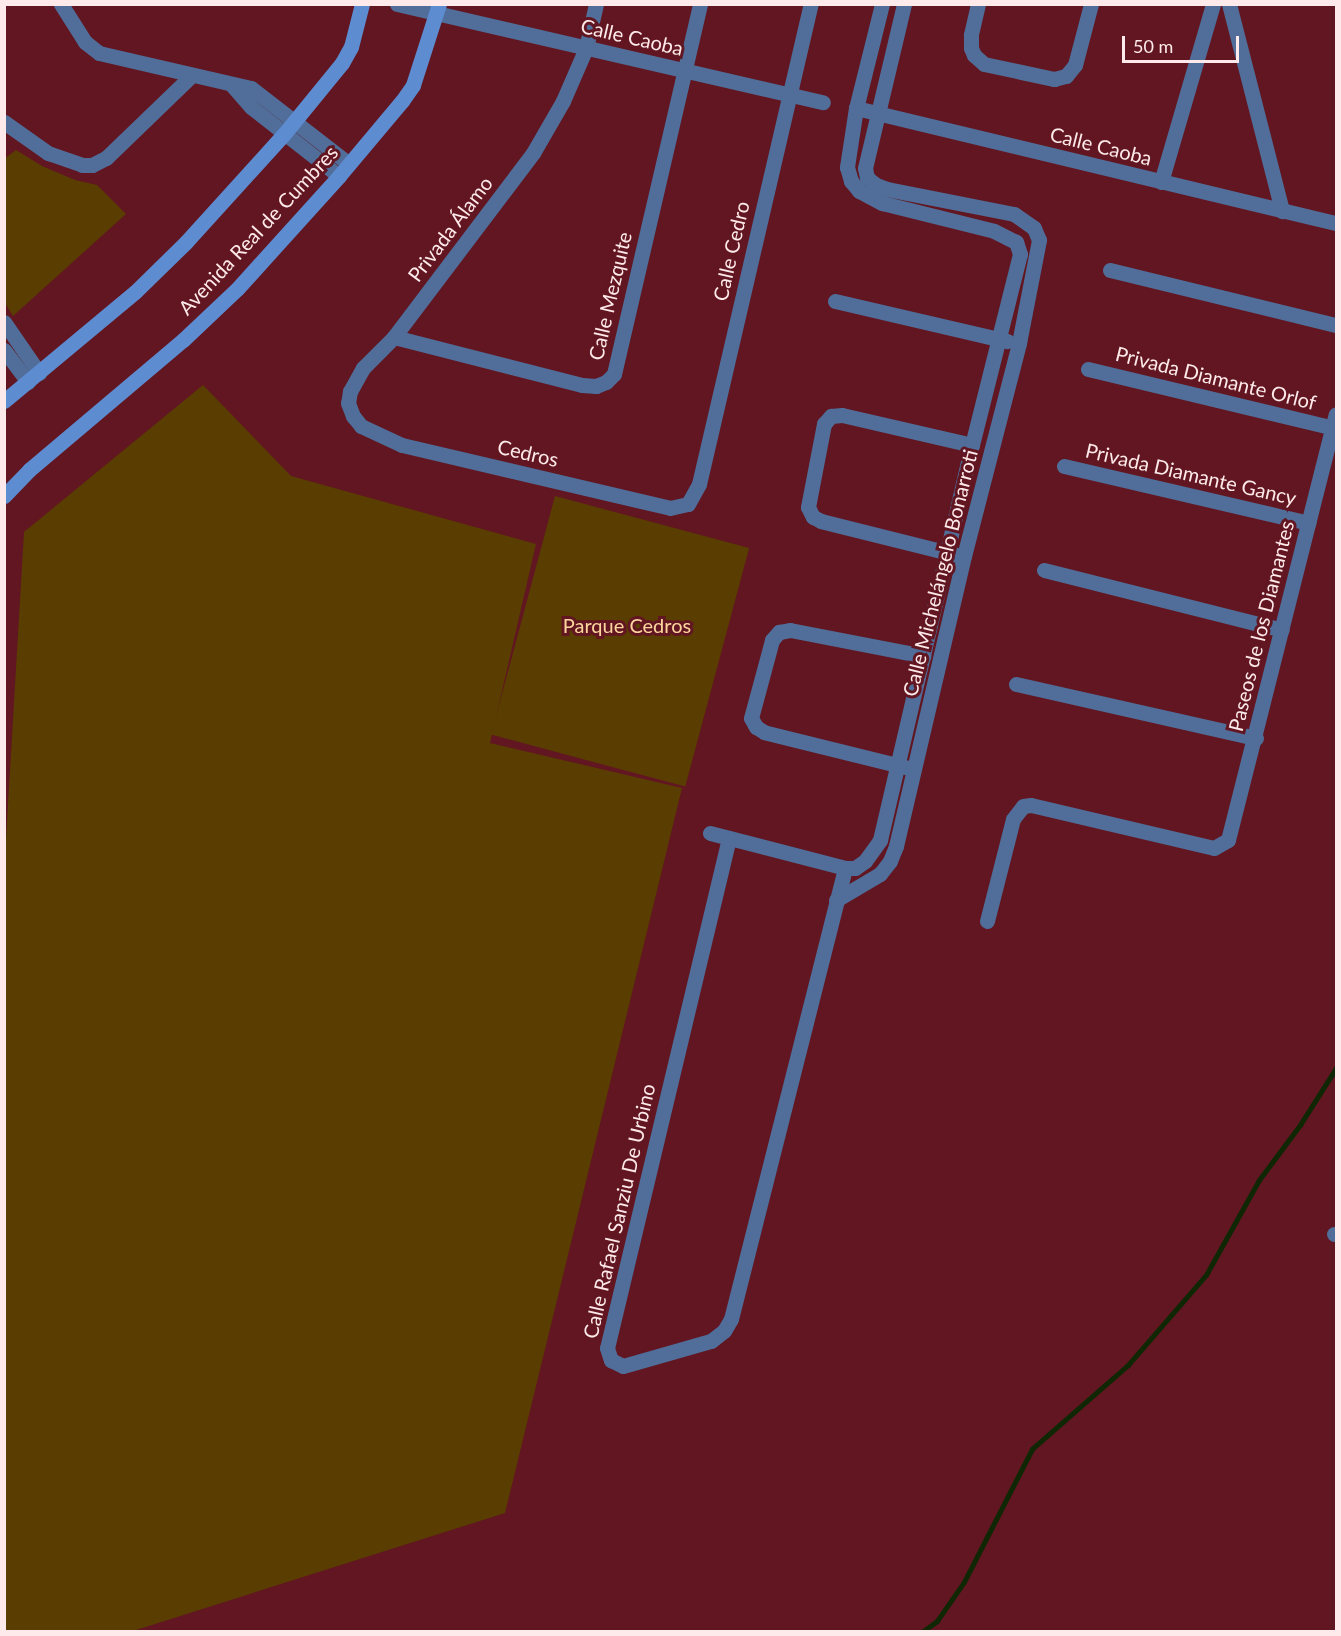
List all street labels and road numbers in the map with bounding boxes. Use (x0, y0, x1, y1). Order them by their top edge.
street label: Calle Caoba (579, 14, 685, 60)
street label: Calle Caoba (1048, 122, 1154, 170)
street label: Avenida Real de Cumbres (173, 140, 343, 320)
street label: Privada Álamo (402, 171, 498, 287)
street label: Calle Cedro (708, 199, 754, 303)
street label: Calle Mezquite (584, 230, 636, 362)
street label: Privada Diamante Orlof (1113, 341, 1319, 415)
street label: Cedros (495, 434, 561, 472)
street label: Privada Diamante Gancy (1083, 438, 1299, 510)
street label: Calle Michelángelo Bonarroti (898, 447, 982, 699)
street label: Paseos de los Diamantes (1223, 518, 1299, 734)
street label: Calle Rafael Sanziu De Urbino (578, 1081, 660, 1341)

